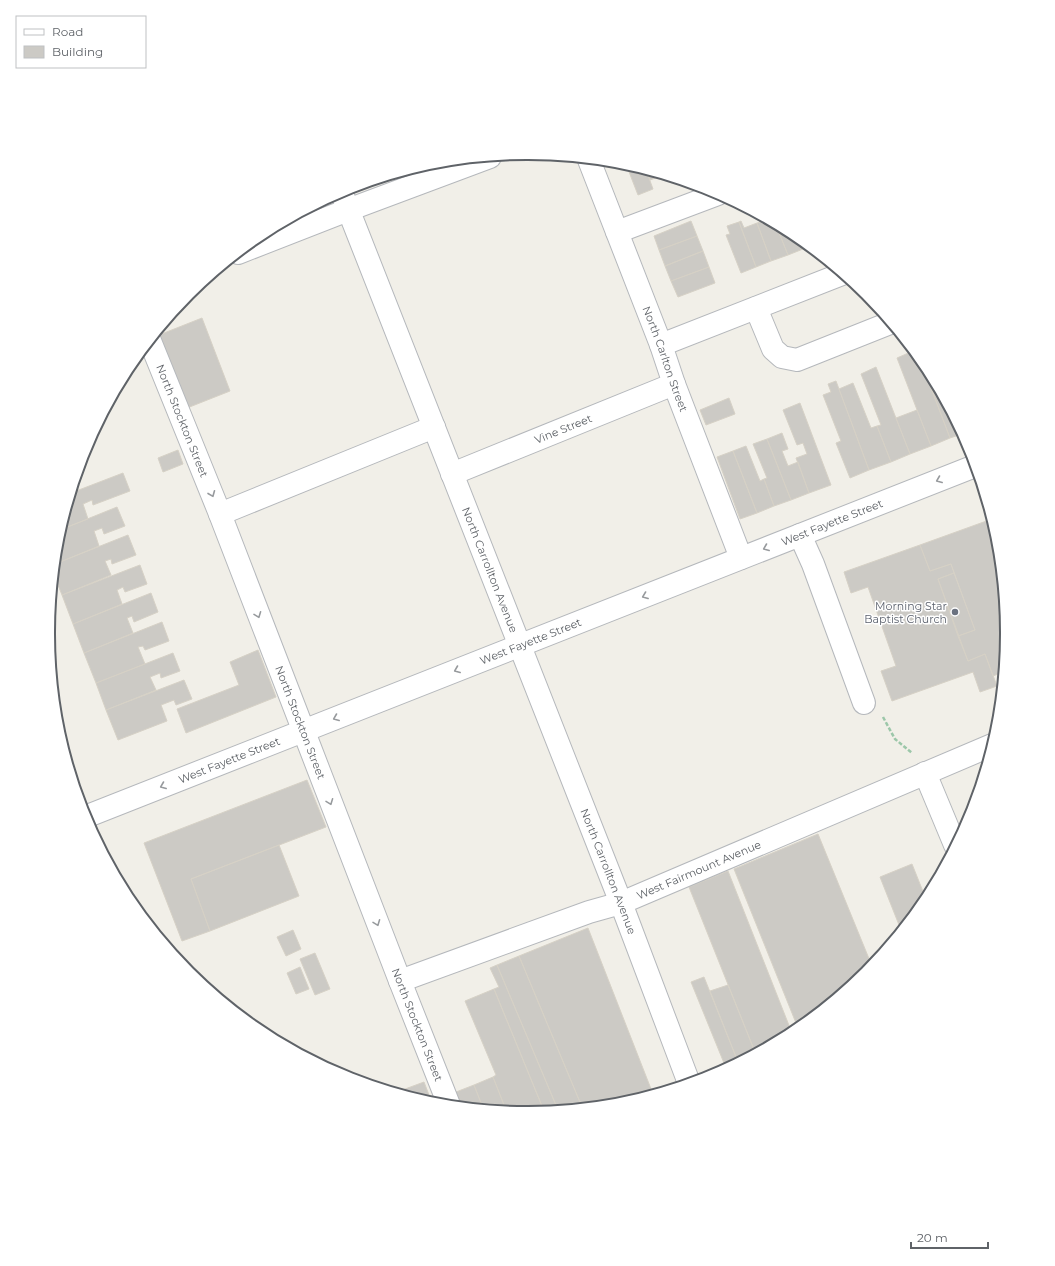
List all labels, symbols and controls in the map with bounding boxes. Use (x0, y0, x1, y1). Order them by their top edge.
legend (16, 16, 146, 68)
text: Road (52, 24, 83, 39)
text: Building (52, 44, 103, 59)
street label: North Carlton Street (640, 304, 691, 414)
street label: North Stockton Street (153, 362, 212, 480)
street label: Vine Street (532, 411, 594, 447)
one-way arrow (936, 475, 943, 483)
one-way arrow (207, 490, 215, 497)
street label: West Fayette Street (779, 496, 885, 549)
street label: North Carrollton Avenue (459, 505, 521, 635)
one-way arrow (763, 544, 770, 552)
one-way arrow (642, 591, 649, 599)
place label: Morning Star Baptist Church (864, 599, 947, 626)
marker: Morning Star Baptist Church (950, 607, 960, 617)
one-way arrow (254, 611, 262, 618)
street label: West Fayette Street (478, 615, 584, 668)
street label: North Stockton Street (272, 664, 329, 782)
one-way arrow (454, 665, 461, 673)
one-way arrow (333, 713, 340, 721)
street label: West Fayette Street (176, 734, 282, 786)
one-way arrow (160, 781, 167, 789)
one-way arrow (326, 798, 334, 805)
street label: North Carrollton Avenue (578, 806, 639, 937)
street label: West Fairmount Avenue (634, 837, 763, 903)
one-way arrow (372, 918, 380, 926)
street label: North Stockton Street (389, 966, 446, 1084)
scale bar (911, 1224, 988, 1250)
text: 20 m (917, 1230, 948, 1245)

